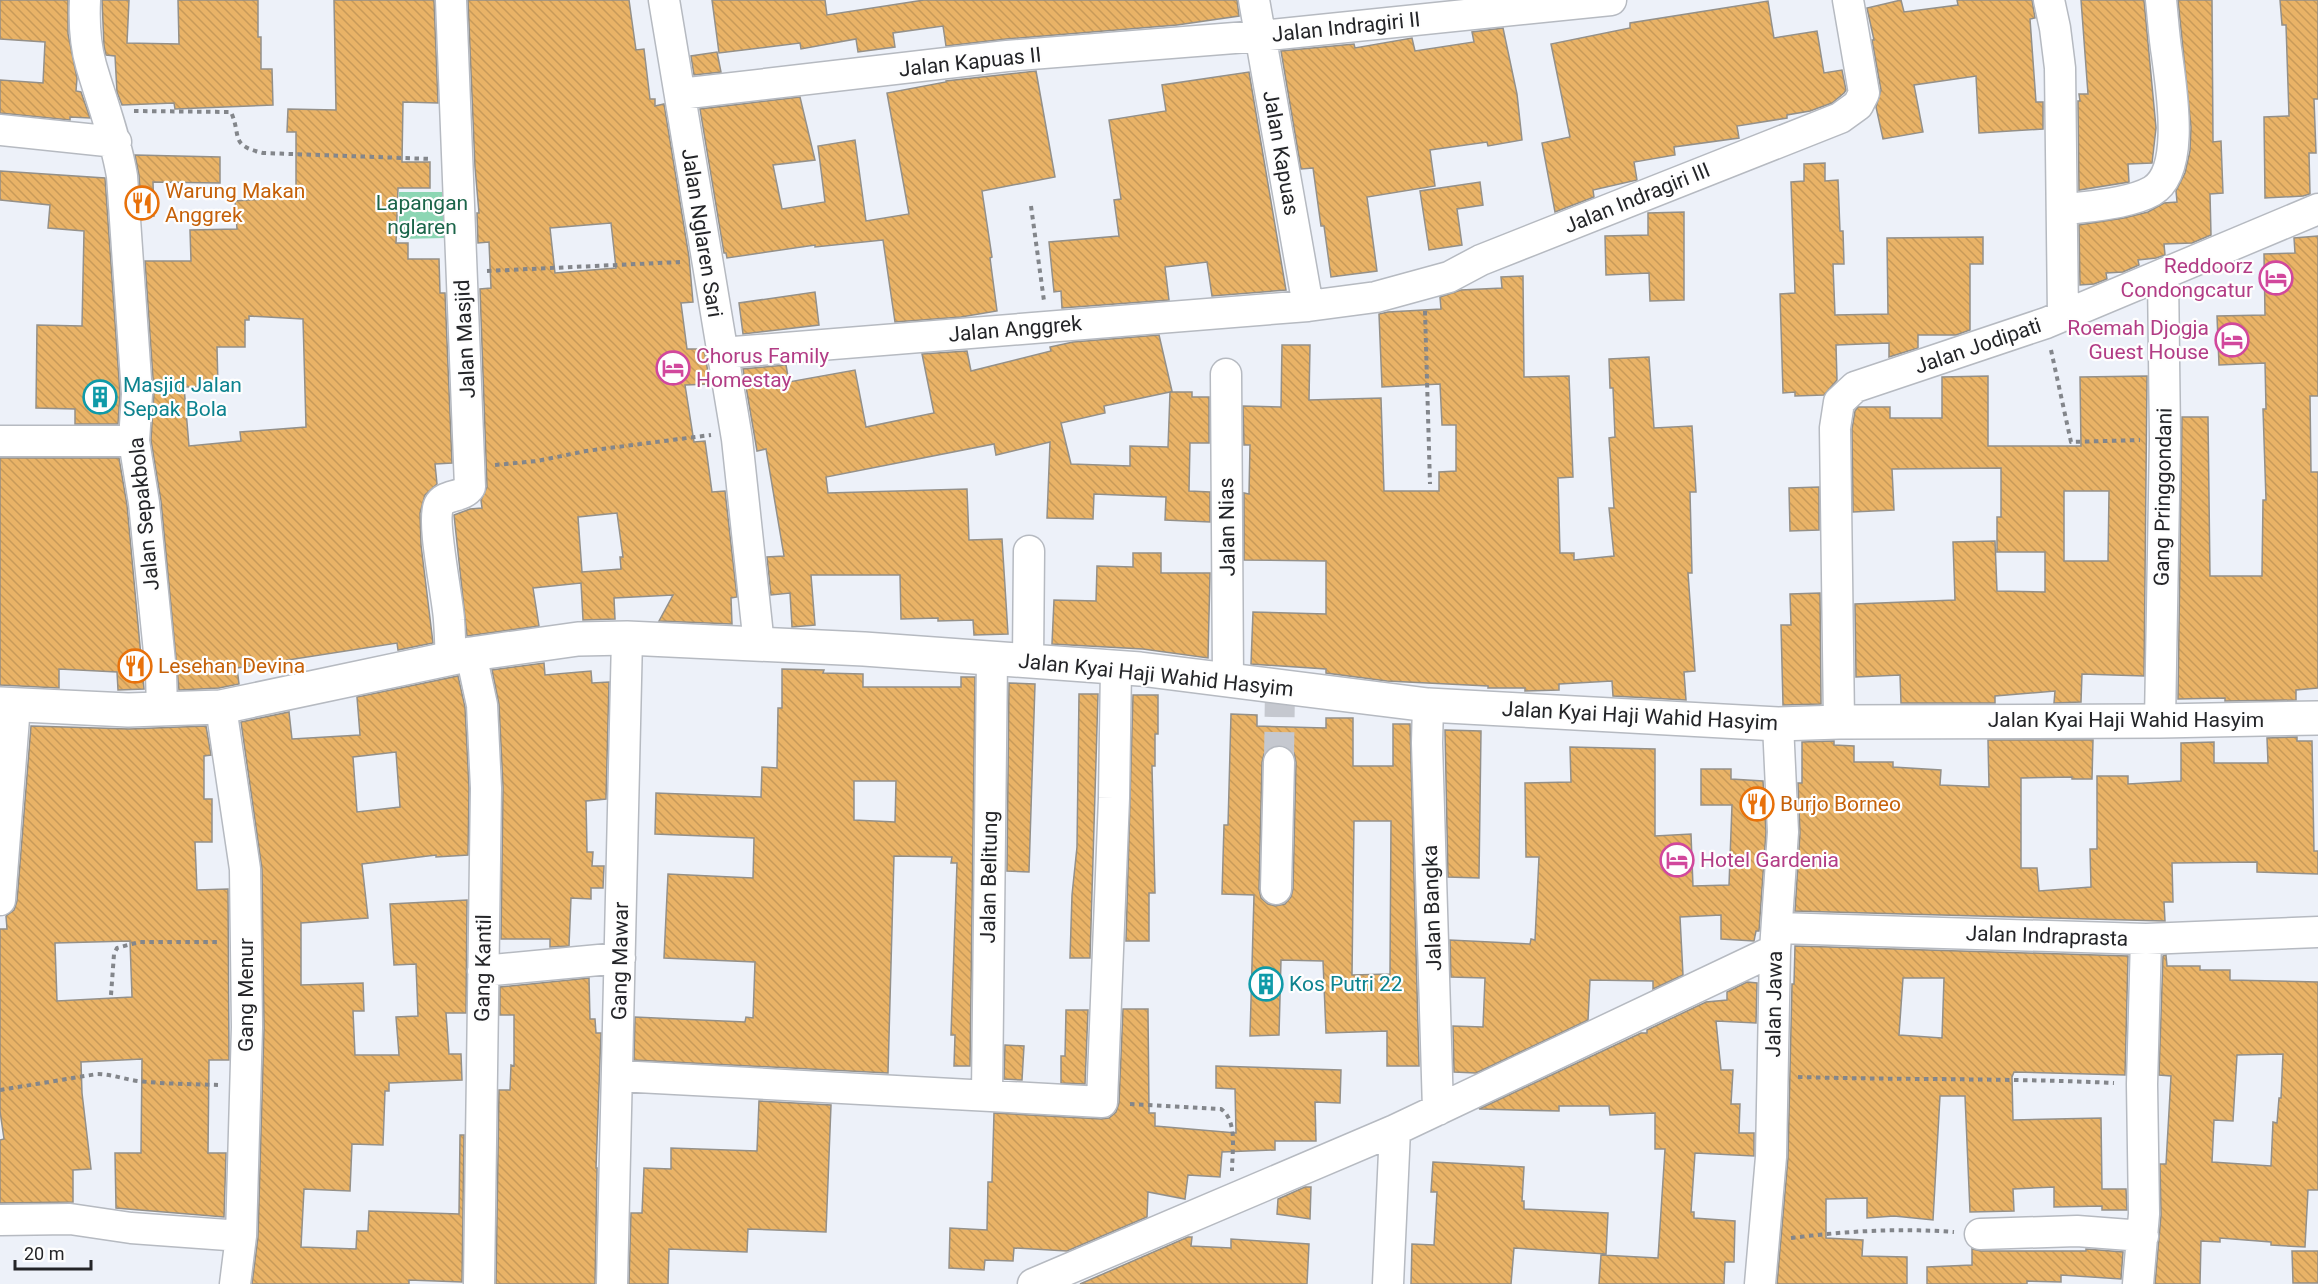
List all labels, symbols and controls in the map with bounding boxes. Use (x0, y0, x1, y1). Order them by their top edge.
street label: Jalan Indragiri II (1270, 7, 1422, 47)
street label: Jalan Kapuas II (898, 43, 1042, 81)
street label: Jalan Kapuas (1258, 89, 1304, 217)
street label: Jalan Nglaren Sari (677, 147, 727, 319)
street label: Jalan Indragiri III (1561, 158, 1713, 238)
place label: Warung Makan Anggrek (165, 179, 305, 227)
restaurant icon: Warung Makan Anggrek (124, 185, 160, 221)
park label: Lapangan nglaren (376, 191, 468, 239)
place label: Reddoorz Condongcatur (2121, 254, 2253, 302)
hotel icon: Reddoorz Condongcatur (2258, 260, 2294, 296)
street label: Jalan Masjid (450, 279, 480, 399)
street label: Jalan Anggrek (947, 311, 1083, 347)
street label: Jalan Jodipati (1912, 313, 2044, 379)
place label: Roemah Djogja Guest House (2067, 316, 2209, 364)
hotel icon: Roemah Djogja Guest House (2214, 322, 2250, 358)
place label: Chorus Family Homestay (696, 344, 829, 392)
hotel icon: Chorus Family Homestay (655, 350, 691, 386)
place label: Masjid Jalan Sepak Bola (123, 373, 242, 421)
building icon: Masjid Jalan Sepak Bola (82, 379, 118, 415)
street label: Gang Pringgondani (2149, 408, 2177, 586)
street label: Jalan Sepakbola (124, 436, 164, 592)
street label: Jalan Nias (1214, 477, 1240, 577)
restaurant icon: Lesehan Devina (117, 648, 153, 684)
street label: Jalan Kyai Haji Wahid Hasyim (1017, 649, 1295, 701)
place label: Lesehan Devina (158, 654, 305, 678)
street label: Jalan Kyai Haji Wahid Hasyim (1501, 697, 1779, 735)
street label: Jalan Kyai Haji Wahid Hasyim (1988, 708, 2264, 732)
restaurant icon: Burjo Borneo (1739, 786, 1775, 822)
place label: Burjo Borneo (1780, 792, 1901, 816)
street label: Jalan Belitung (976, 810, 1002, 944)
hotel icon: Hotel Gardenia (1659, 842, 1695, 878)
street label: Jalan Bangka (1418, 844, 1446, 972)
place label: Hotel Gardenia (1700, 848, 1839, 872)
street label: Gang Mawar (607, 902, 633, 1020)
street label: Gang Kantil (470, 914, 496, 1022)
street label: Jalan Indraprasta (1965, 921, 2129, 951)
street label: Gang Menur (234, 938, 258, 1052)
street label: Jalan Jawa (1761, 951, 1787, 1057)
building icon: Kos Putri 22 (1248, 966, 1284, 1002)
place label: Kos Putri 22 (1289, 972, 1403, 996)
scale bar (15, 1233, 92, 1271)
text: 20 m (24, 1243, 64, 1264)

